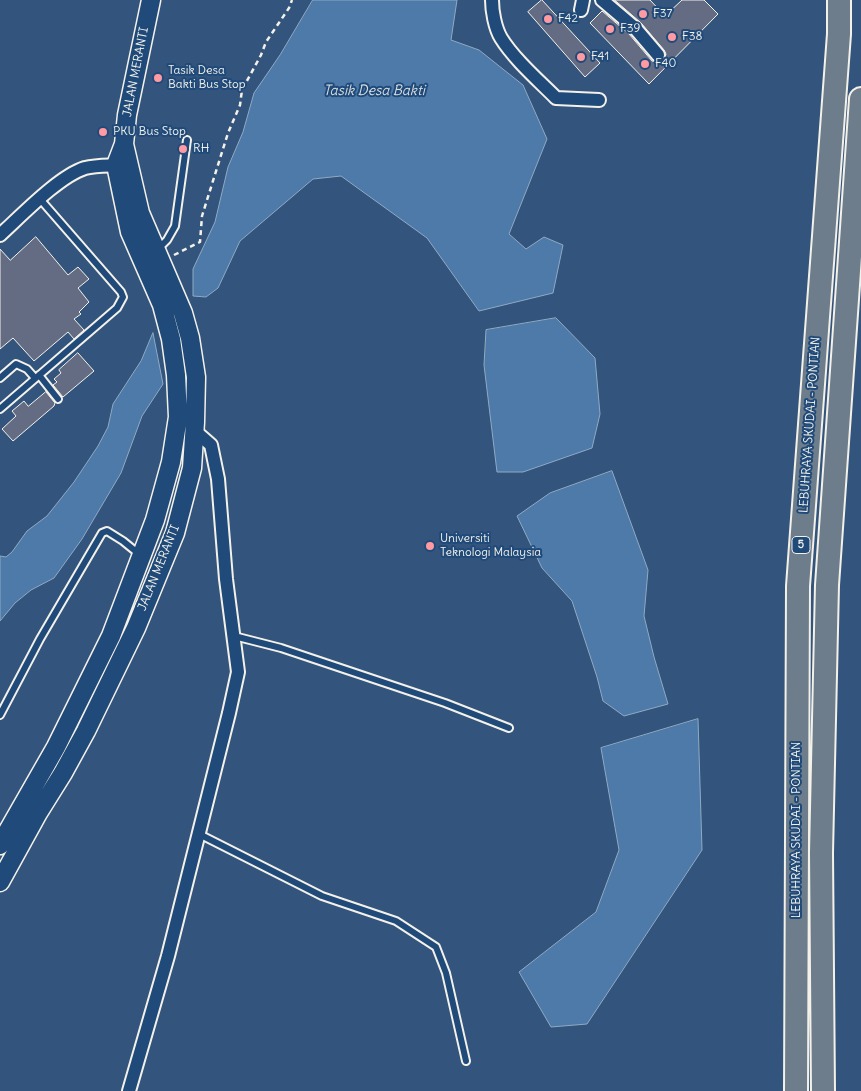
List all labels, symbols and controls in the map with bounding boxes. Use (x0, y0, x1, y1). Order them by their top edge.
place label: F37 (653, 7, 672, 21)
marker: F37 (637, 8, 649, 20)
place label: F42 (558, 12, 578, 26)
marker: F42 (542, 13, 554, 25)
place label: F39 (620, 22, 641, 36)
marker: F39 (604, 23, 616, 35)
street label: JALAN MERANTI (120, 26, 152, 118)
place label: F38 (682, 30, 703, 44)
marker: F38 (666, 31, 678, 43)
place label: F41 (591, 50, 609, 64)
marker: F41 (575, 51, 587, 63)
place label: F40 (655, 57, 676, 71)
marker: F40 (639, 58, 651, 70)
place label: Tasik Desa Bakti Bus Stop (168, 64, 246, 92)
marker: Tasik Desa Bakti Bus Stop (152, 72, 164, 84)
water label: Tasik Desa Bakti (323, 83, 425, 99)
place label: PKU Bus Stop (113, 125, 186, 139)
marker: PKU Bus Stop (97, 126, 109, 138)
place label: RH (193, 142, 209, 156)
marker: RH (177, 143, 189, 155)
street label: LEBUHRAYA SKUDAI - PONTIAN (797, 336, 823, 514)
street label: JALAN MERANTI (135, 523, 183, 613)
place label: Universiti Teknologi Malaysia (440, 532, 541, 560)
road number: 5 (792, 536, 810, 554)
marker: Universiti Teknologi Malaysia (424, 540, 436, 552)
street label: LEBUHRAYA SKUDAI - PONTIAN (790, 742, 804, 918)

